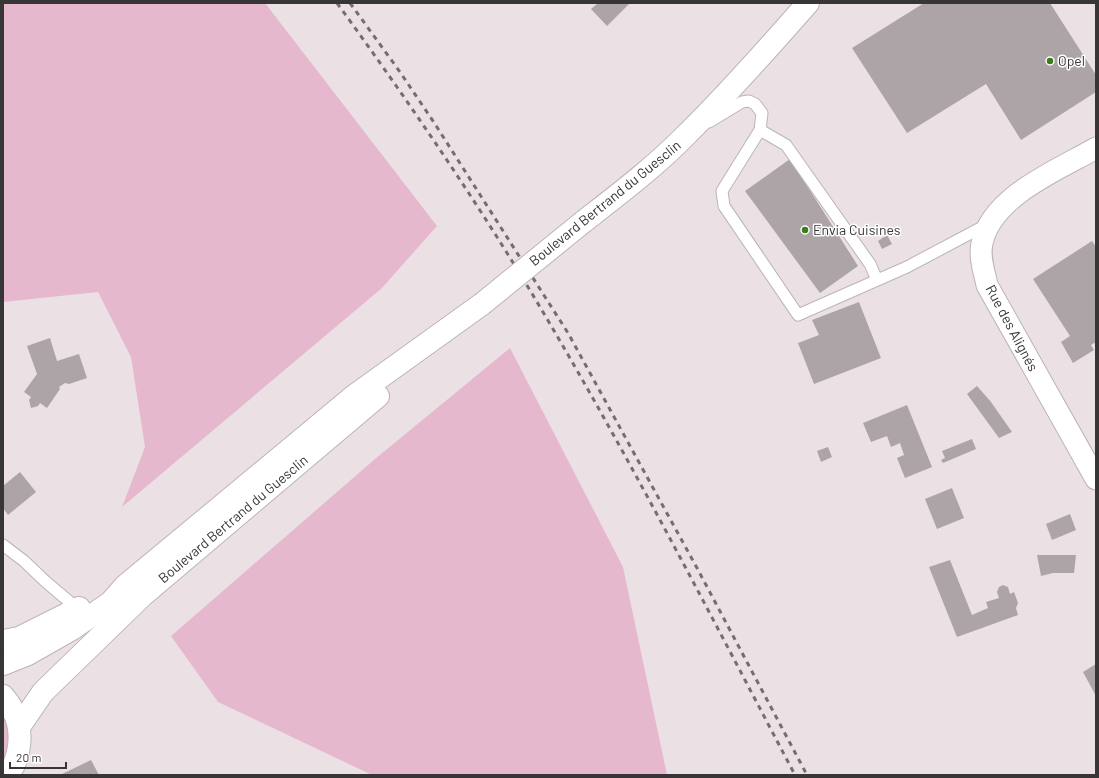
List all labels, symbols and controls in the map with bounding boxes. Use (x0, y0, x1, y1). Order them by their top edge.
place label: Opel (1058, 52, 1085, 69)
marker: Opel (1045, 56, 1055, 66)
street label: Boulevard Bertrand du Guesclin (526, 136, 684, 269)
place label: Envia Cuisines (813, 221, 901, 238)
marker: Envia Cuisines (800, 225, 810, 235)
street label: Rue des Alignés (983, 282, 1042, 374)
street label: Boulevard Bertrand du Guesclin (154, 451, 311, 586)
scale bar (10, 744, 66, 770)
text: 20 m (16, 750, 42, 764)

